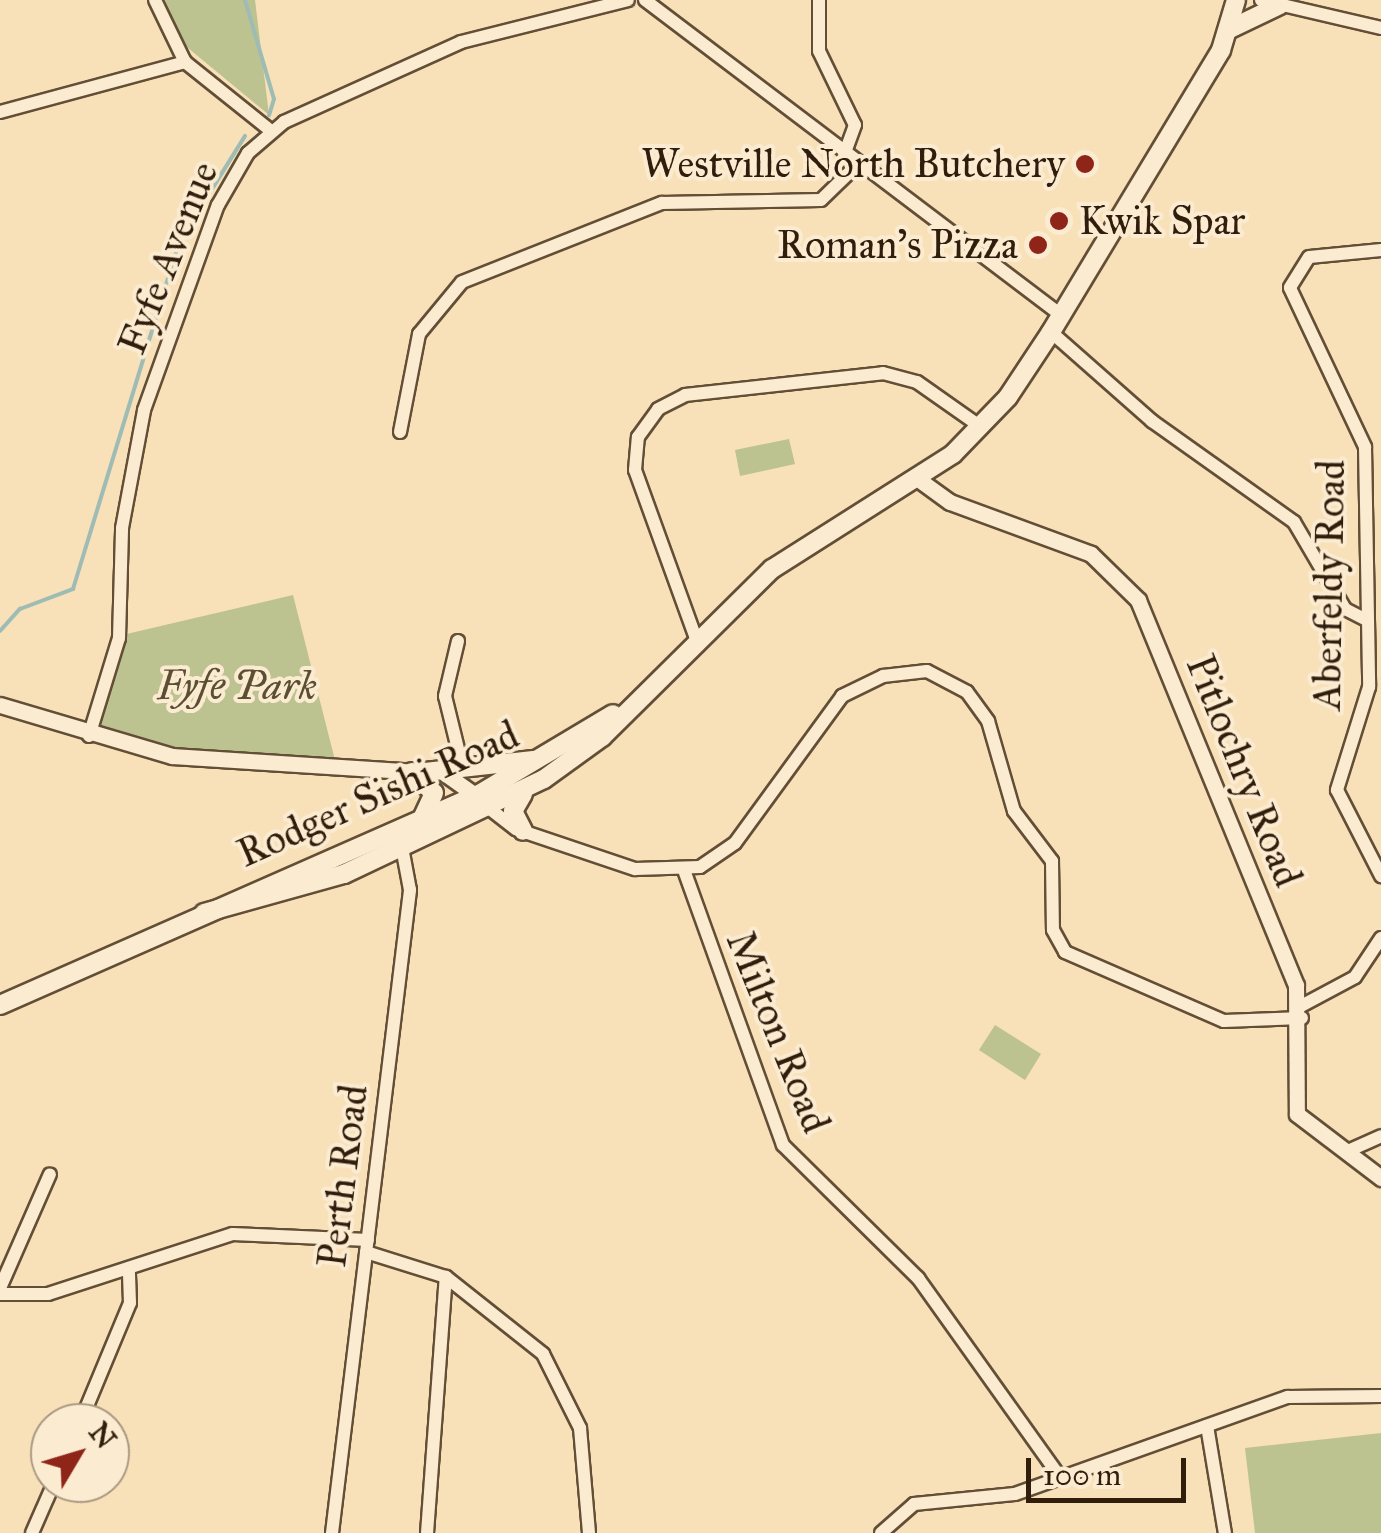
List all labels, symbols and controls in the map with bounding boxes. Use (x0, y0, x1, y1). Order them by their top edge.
place label: Westville North Butchery (641, 140, 1065, 188)
marker: Westville North Butchery (1074, 153, 1096, 175)
street label: Fyfe Avenue (108, 155, 228, 361)
place label: Kwik Spar (1079, 197, 1245, 245)
marker: Kwik Spar (1048, 210, 1070, 232)
place label: Roman's Pizza (777, 221, 1018, 269)
marker: Roman's Pizza (1027, 234, 1049, 256)
street label: Aberfeldy Road (1303, 459, 1355, 711)
street label: Pitlochry Road (1176, 648, 1312, 894)
park label: Fyfe Park (157, 662, 317, 710)
street label: Rodger Sishi Road (230, 710, 526, 878)
street label: Milton Road (716, 924, 840, 1140)
street label: Perth Road (308, 1082, 378, 1270)
north arrow (30, 1403, 130, 1503)
text: N (81, 1415, 124, 1456)
scale bar (1031, 1438, 1191, 1500)
text: 100 m (1043, 1457, 1121, 1493)

